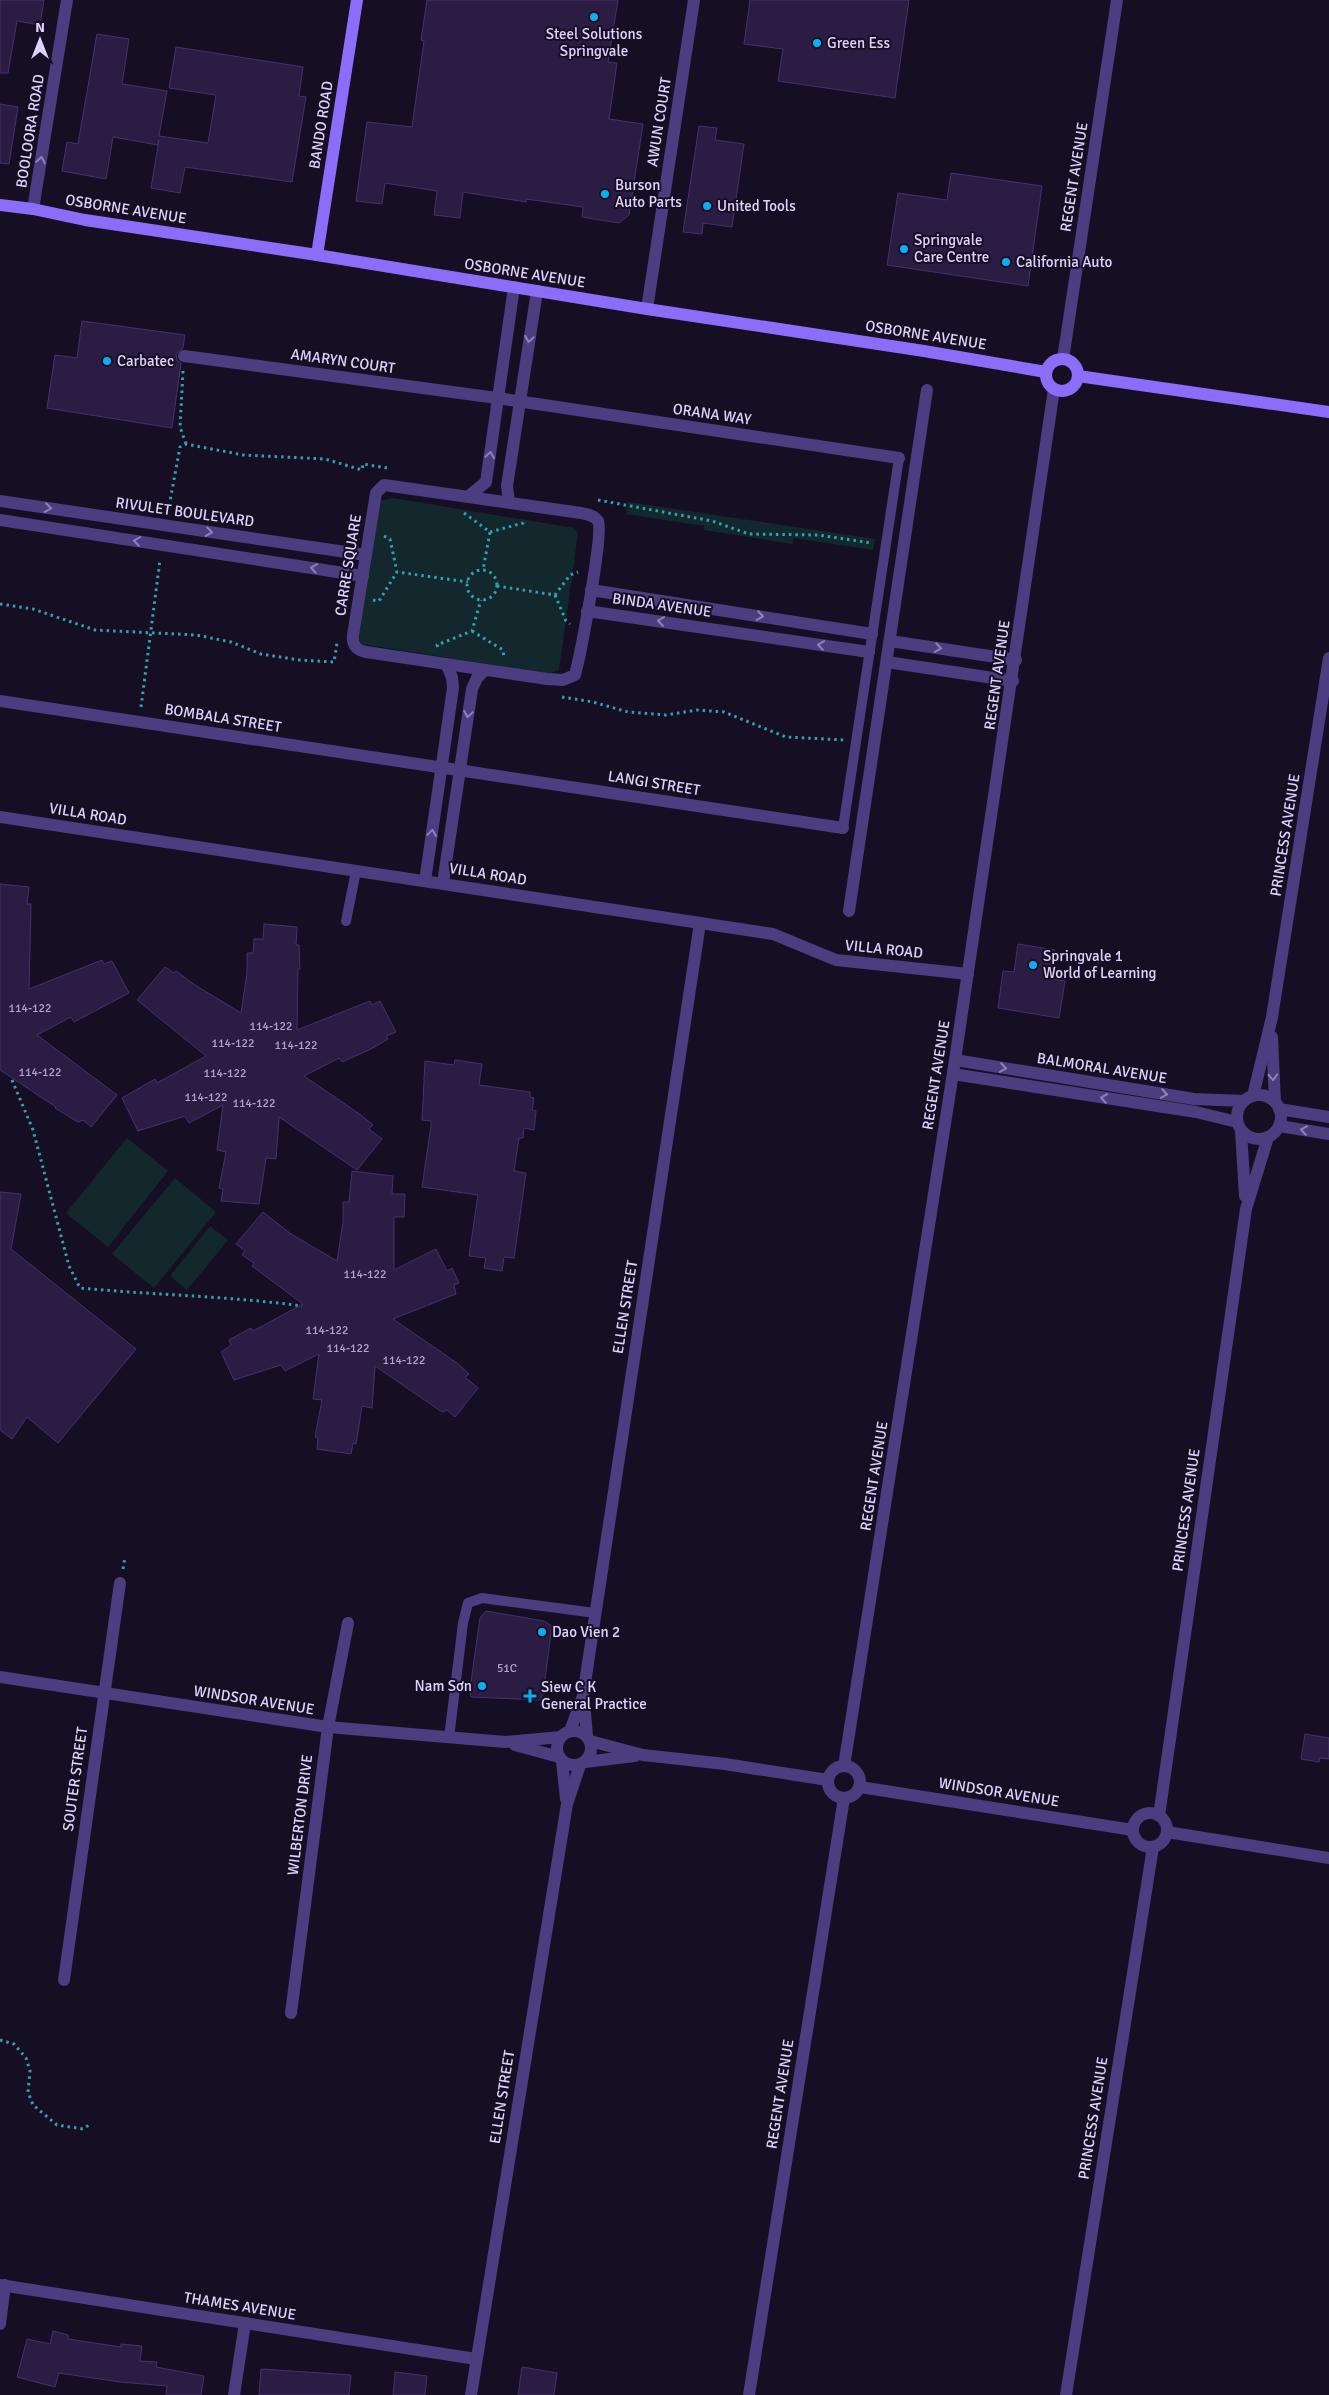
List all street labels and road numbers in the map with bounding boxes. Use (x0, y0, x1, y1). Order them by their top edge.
street label: BOOLOORA ROAD (12, 73, 48, 189)
street label: AWUN COURT (643, 75, 675, 168)
street label: BANDO ROAD (305, 80, 337, 170)
street label: REGENT AVENUE (1056, 121, 1092, 233)
street label: OSBORNE AVENUE (64, 191, 188, 227)
street label: OSBORNE AVENUE (463, 255, 587, 291)
street label: OSBORNE AVENUE (864, 317, 988, 353)
street label: AMARYN COURT (290, 345, 397, 377)
street label: ORANA WAY (672, 400, 753, 428)
street label: RIVULET BOULEVARD (115, 493, 255, 531)
street label: CARRE SQUARE (331, 513, 365, 617)
street label: BINDA AVENUE (611, 589, 713, 621)
street label: REGENT AVENUE (980, 619, 1014, 731)
street label: BOMBALA STREET (163, 700, 283, 736)
street label: LANGI STREET (607, 767, 702, 799)
street label: PRINCESS AVENUE (1266, 772, 1304, 898)
street label: VILLA ROAD (48, 799, 128, 829)
street label: VILLA ROAD (448, 859, 528, 889)
street label: VILLA ROAD (844, 936, 924, 962)
street label: REGENT AVENUE (918, 1019, 954, 1131)
street label: BALMORAL AVENUE (1036, 1049, 1168, 1087)
street label: ELLEN STREET (609, 1258, 641, 1355)
street label: REGENT AVENUE (856, 1420, 892, 1532)
street label: PRINCESS AVENUE (1168, 1447, 1204, 1573)
street label: WINDSOR AVENUE (192, 1682, 316, 1718)
street label: SOUTER STREET (59, 1725, 91, 1832)
street label: WILBERTON DRIVE (284, 1753, 316, 1877)
street label: WINDSOR AVENUE (937, 1774, 1061, 1810)
street label: REGENT AVENUE (762, 2038, 798, 2150)
street label: ELLEN STREET (486, 2048, 518, 2145)
street label: PRINCESS AVENUE (1074, 2055, 1112, 2181)
street label: THAMES AVENUE (183, 2288, 297, 2324)

